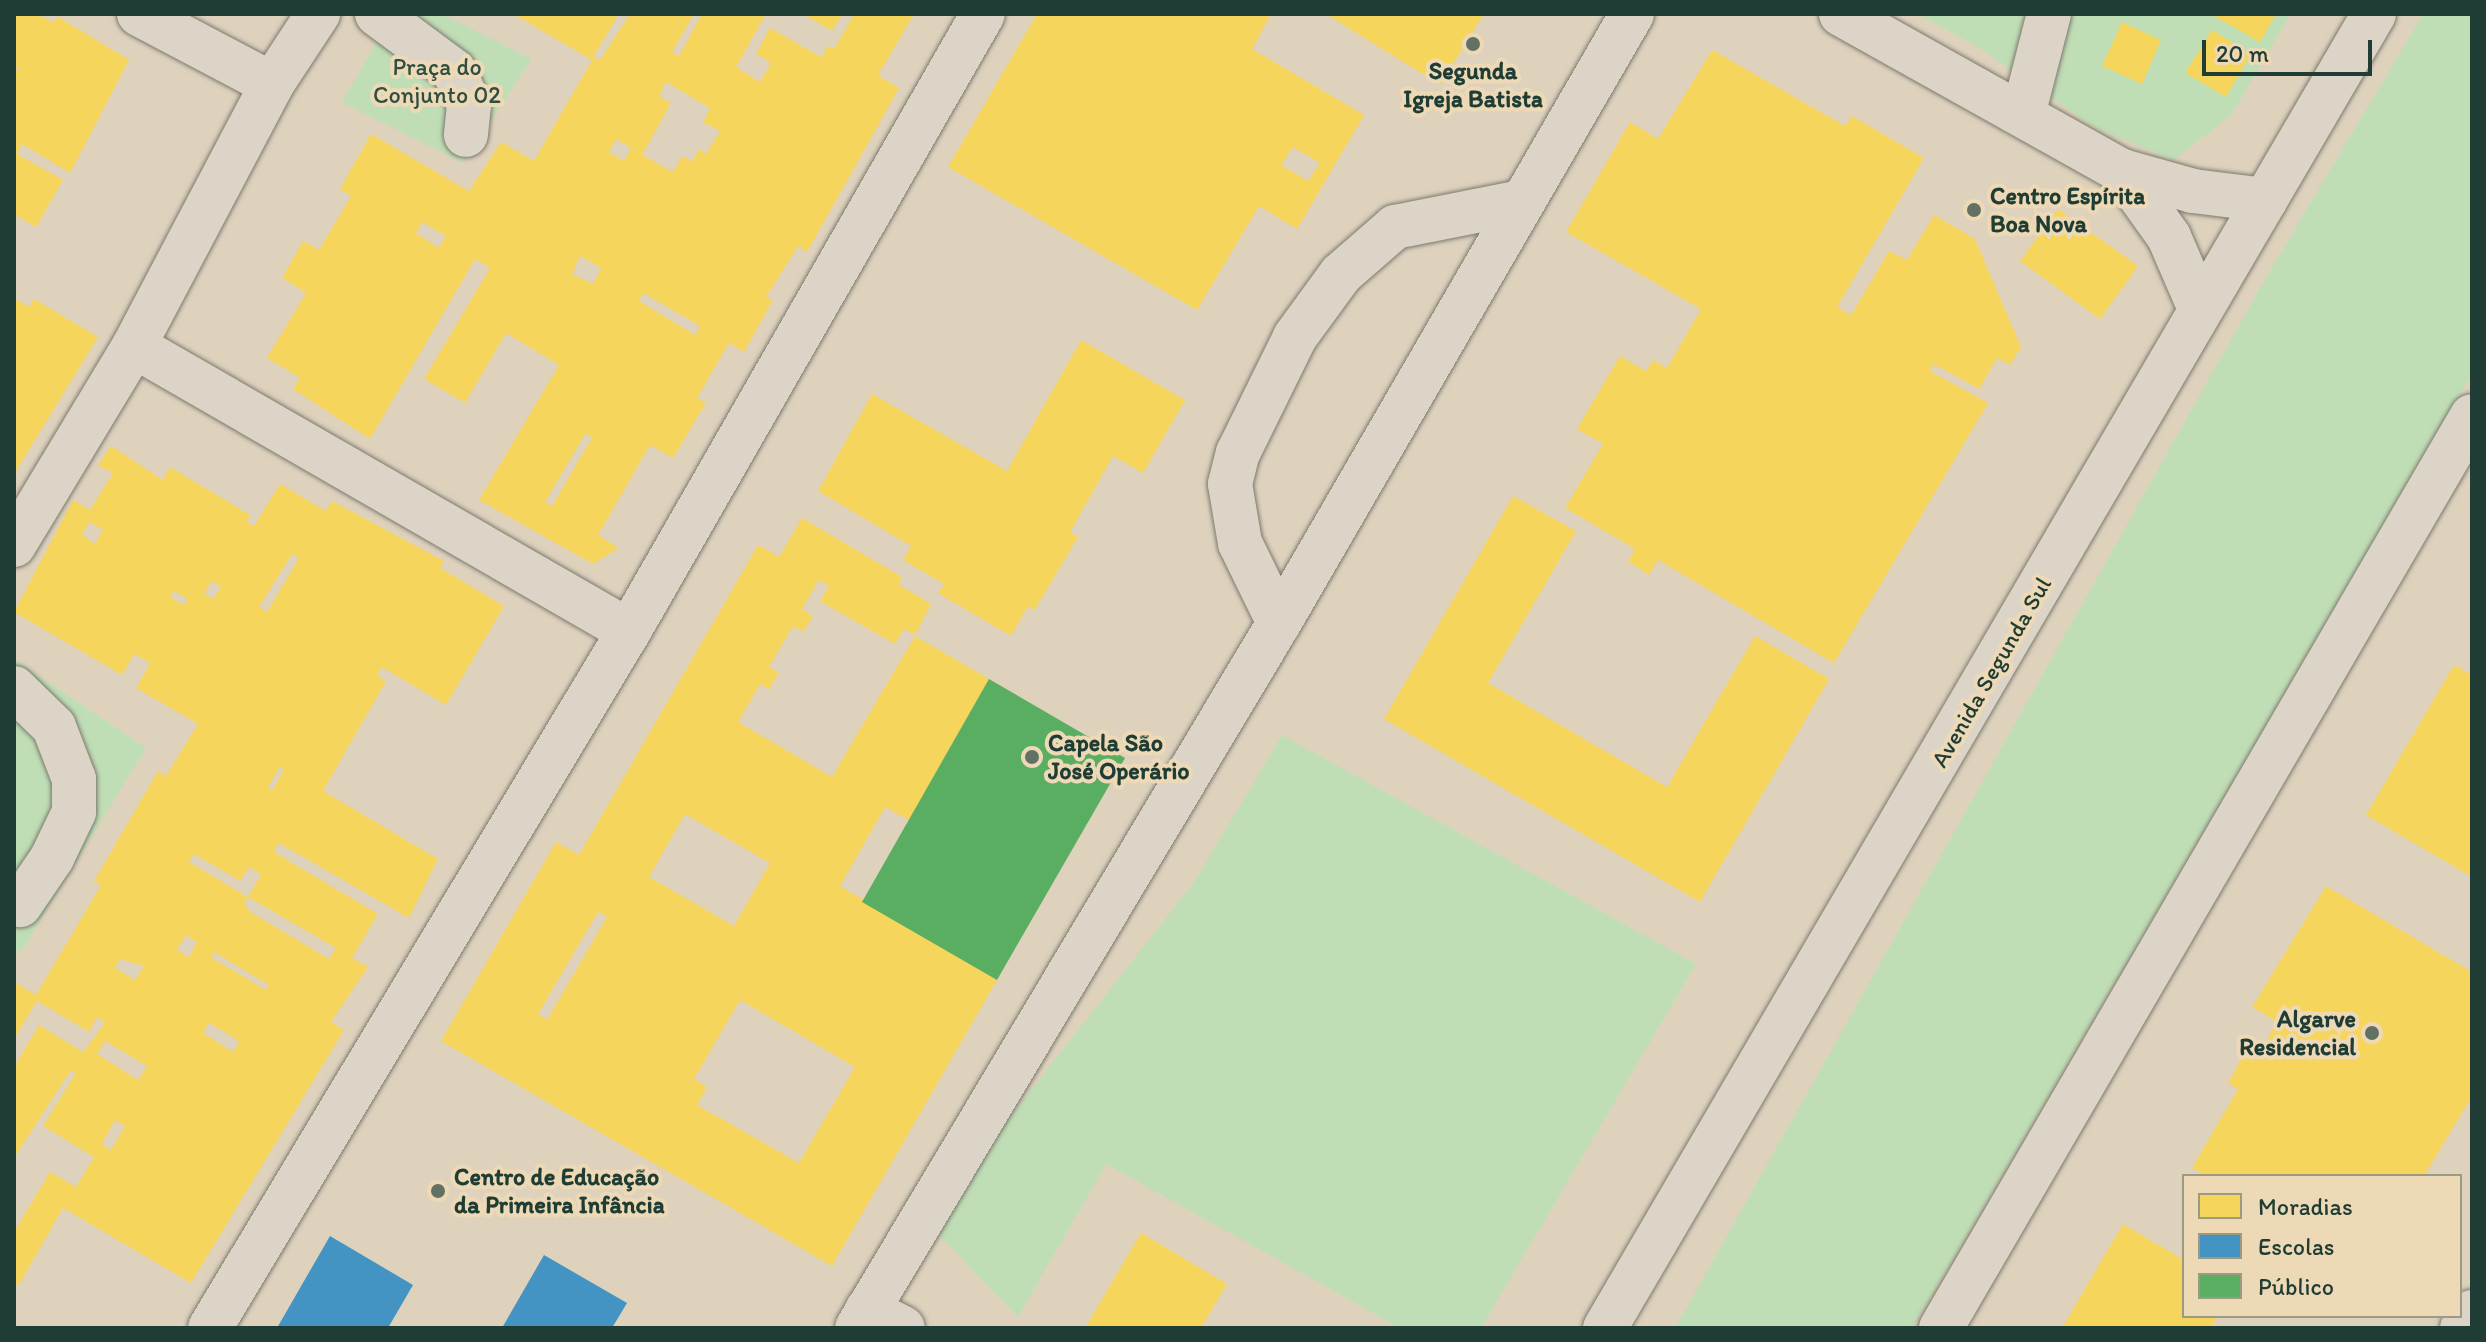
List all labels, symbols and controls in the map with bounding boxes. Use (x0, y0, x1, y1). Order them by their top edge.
scale bar (2206, 24, 2376, 74)
marker: Segunda Igreja Batista (1464, 35, 1482, 53)
text: 20 m (2216, 39, 2269, 68)
park label: Praça do Conjunto 02 (373, 53, 501, 109)
place label: Segunda Igreja Batista (1403, 57, 1543, 113)
place label: Centro Espírita Boa Nova (1990, 182, 2145, 238)
marker: Centro Espírita Boa Nova (1965, 201, 1983, 219)
street label: Avenida Segunda Sul (1925, 572, 2057, 772)
place label: Capela São José Operário (1048, 729, 1190, 785)
marker: Capela São José Operário (1023, 748, 1041, 766)
place label: Algarve Residencial (2239, 1005, 2356, 1061)
marker: Algarve Residencial (2363, 1024, 2381, 1042)
place label: Centro de Educação da Primeira Infância (454, 1163, 666, 1219)
legend (2182, 1174, 2462, 1318)
marker: Centro de Educação da Primeira Infância (429, 1182, 447, 1200)
text: Moradias (2258, 1192, 2353, 1221)
text: Escolas (2258, 1232, 2334, 1261)
text: Público (2258, 1272, 2334, 1301)

